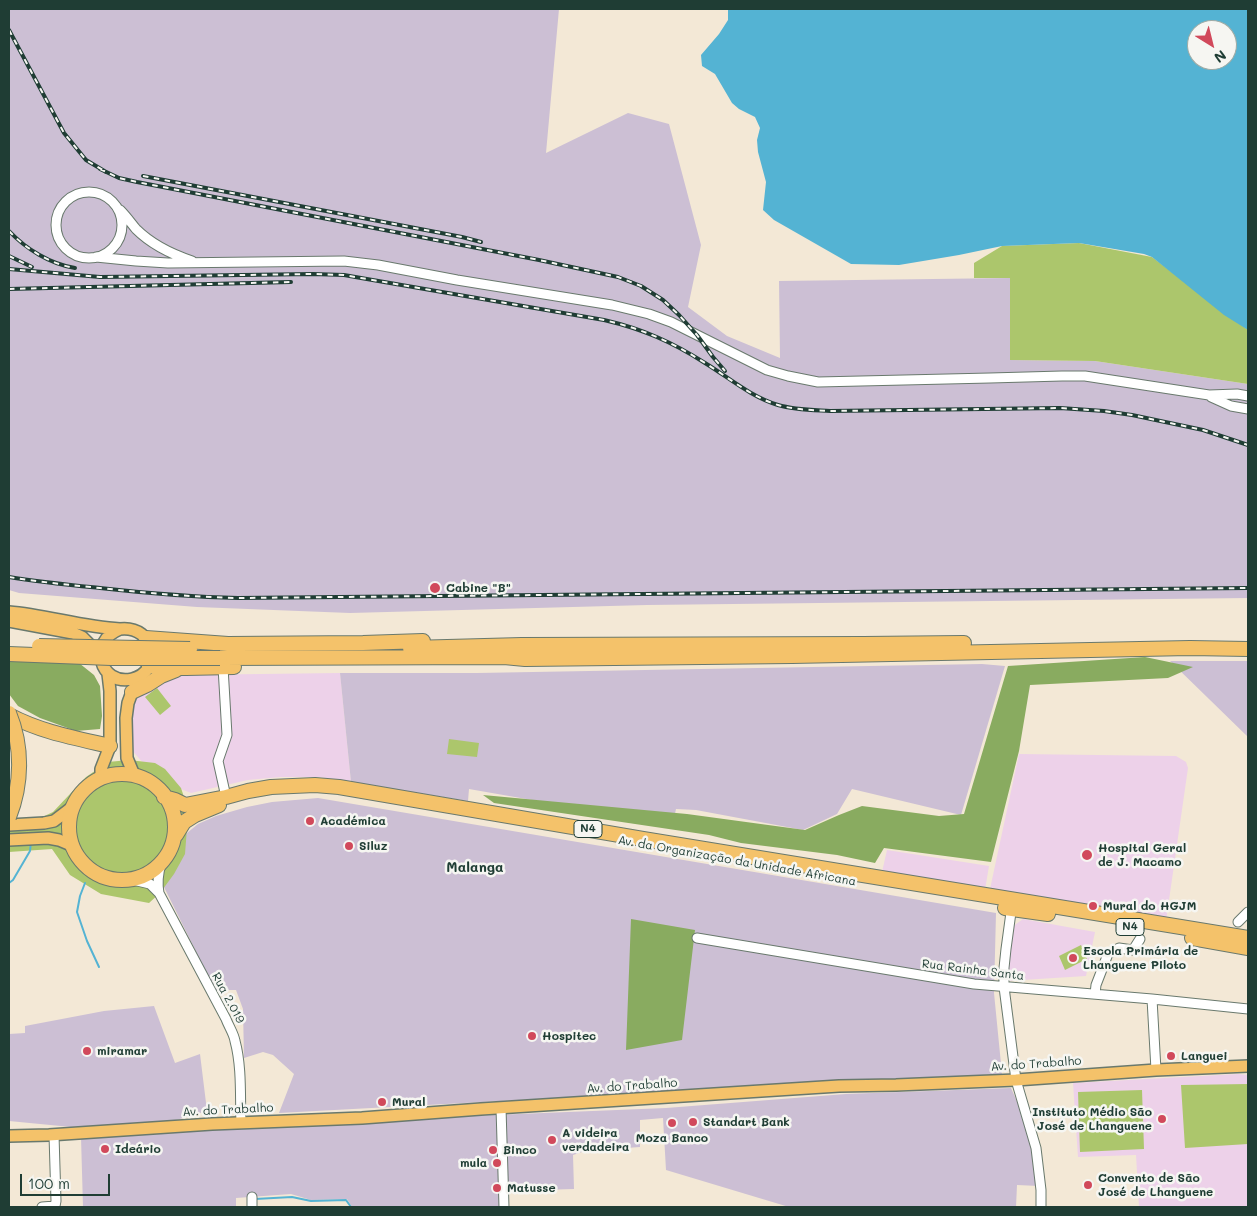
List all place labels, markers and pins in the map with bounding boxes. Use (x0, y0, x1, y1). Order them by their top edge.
marker: Cabine "B" (428, 581, 442, 595)
place label: Cabine "B" (446, 581, 511, 595)
place label: Académica (320, 814, 386, 828)
marker: Académica (304, 815, 316, 827)
place label: Siluz (359, 839, 387, 853)
marker: Siluz (343, 840, 355, 852)
place label: Hospital Geral de J. Macamo (1098, 841, 1186, 869)
marker: Hospital Geral de J. Macamo (1080, 848, 1094, 862)
place label: Mural do HGJM (1103, 899, 1196, 913)
marker: Mural do HGJM (1087, 900, 1099, 912)
place label: Escola Primária de Lhanguene Piloto (1083, 944, 1198, 972)
marker: Escola Primária de Lhanguene Piloto (1067, 952, 1079, 964)
place label: Hospitec (542, 1029, 596, 1043)
marker: Hospitec (526, 1030, 538, 1042)
place label: miramar (97, 1044, 147, 1058)
marker: miramar (81, 1045, 93, 1057)
place label: Languei (1181, 1049, 1227, 1063)
marker: Languei (1165, 1050, 1177, 1062)
place label: Mural (392, 1095, 425, 1109)
marker: Mural (376, 1096, 388, 1108)
place label: Instituto Médio São José de Lhanguene (1032, 1105, 1152, 1133)
marker: Instituto Médio São José de Lhanguene (1156, 1113, 1168, 1125)
place label: Standart Bank (703, 1115, 790, 1129)
marker: Standart Bank (687, 1116, 699, 1128)
marker: Moza Banco (666, 1117, 678, 1129)
place label: A videira verdadeira (562, 1126, 629, 1154)
place label: Moza Banco (636, 1131, 708, 1145)
marker: A videira verdadeira (546, 1134, 558, 1146)
place label: Ideário (115, 1142, 161, 1156)
marker: Ideário (99, 1143, 111, 1155)
place label: Binco (503, 1143, 536, 1157)
marker: Binco (487, 1144, 499, 1156)
place label: mula (460, 1156, 487, 1170)
marker: mula (491, 1157, 503, 1169)
place label: Convento de São José de Lhanguene (1098, 1171, 1213, 1199)
marker: Convento de São José de Lhanguene (1082, 1179, 1094, 1191)
place label: Matusse (507, 1181, 556, 1195)
marker: Matusse (491, 1182, 503, 1194)

